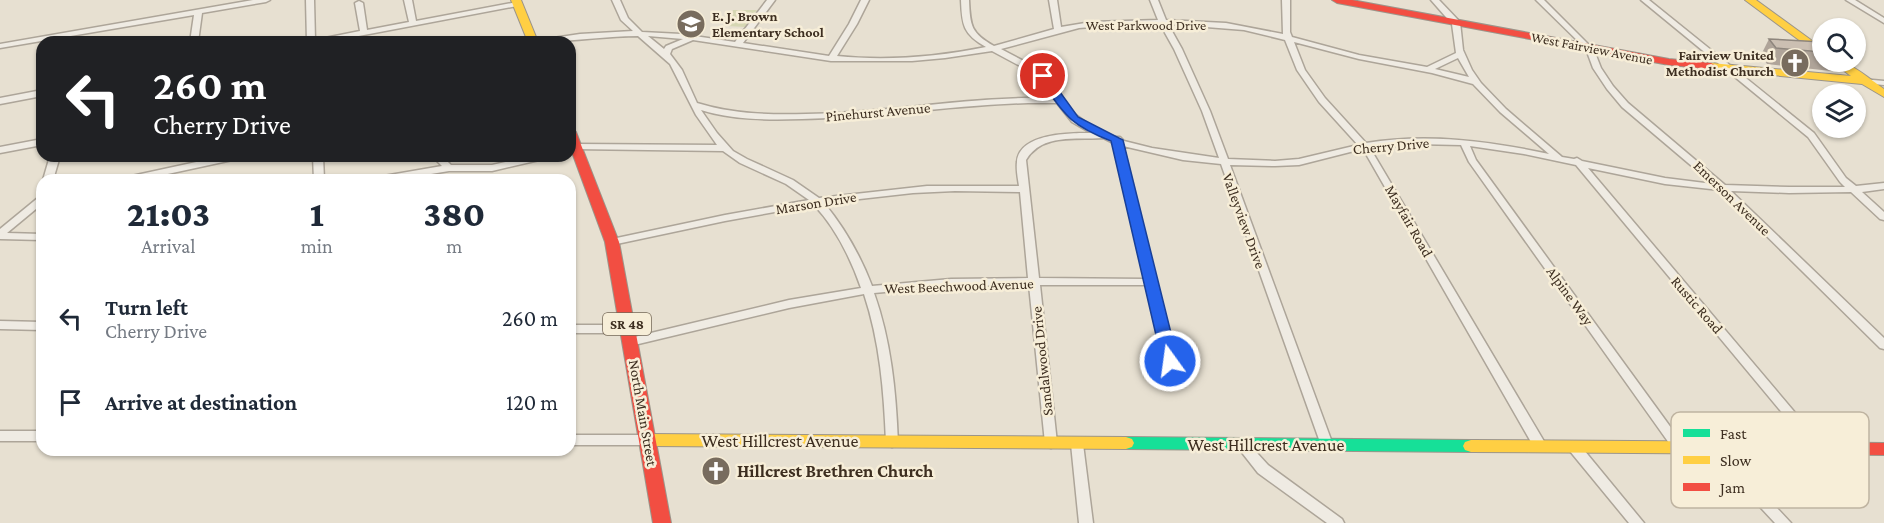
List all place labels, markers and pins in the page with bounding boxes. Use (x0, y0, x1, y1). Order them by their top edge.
school or university icon: E. J. Brown Elementary School (675, 8, 707, 40)
place label: E. J. Brown Elementary School (712, 8, 824, 40)
place label: Fairview United Methodist Church (1666, 47, 1774, 79)
church icon: Fairview United Methodist Church (1779, 47, 1811, 79)
pin (1017, 50, 1068, 101)
church icon: Hillcrest Brethren Church (700, 455, 732, 487)
place label: Hillcrest Brethren Church (737, 461, 934, 481)

